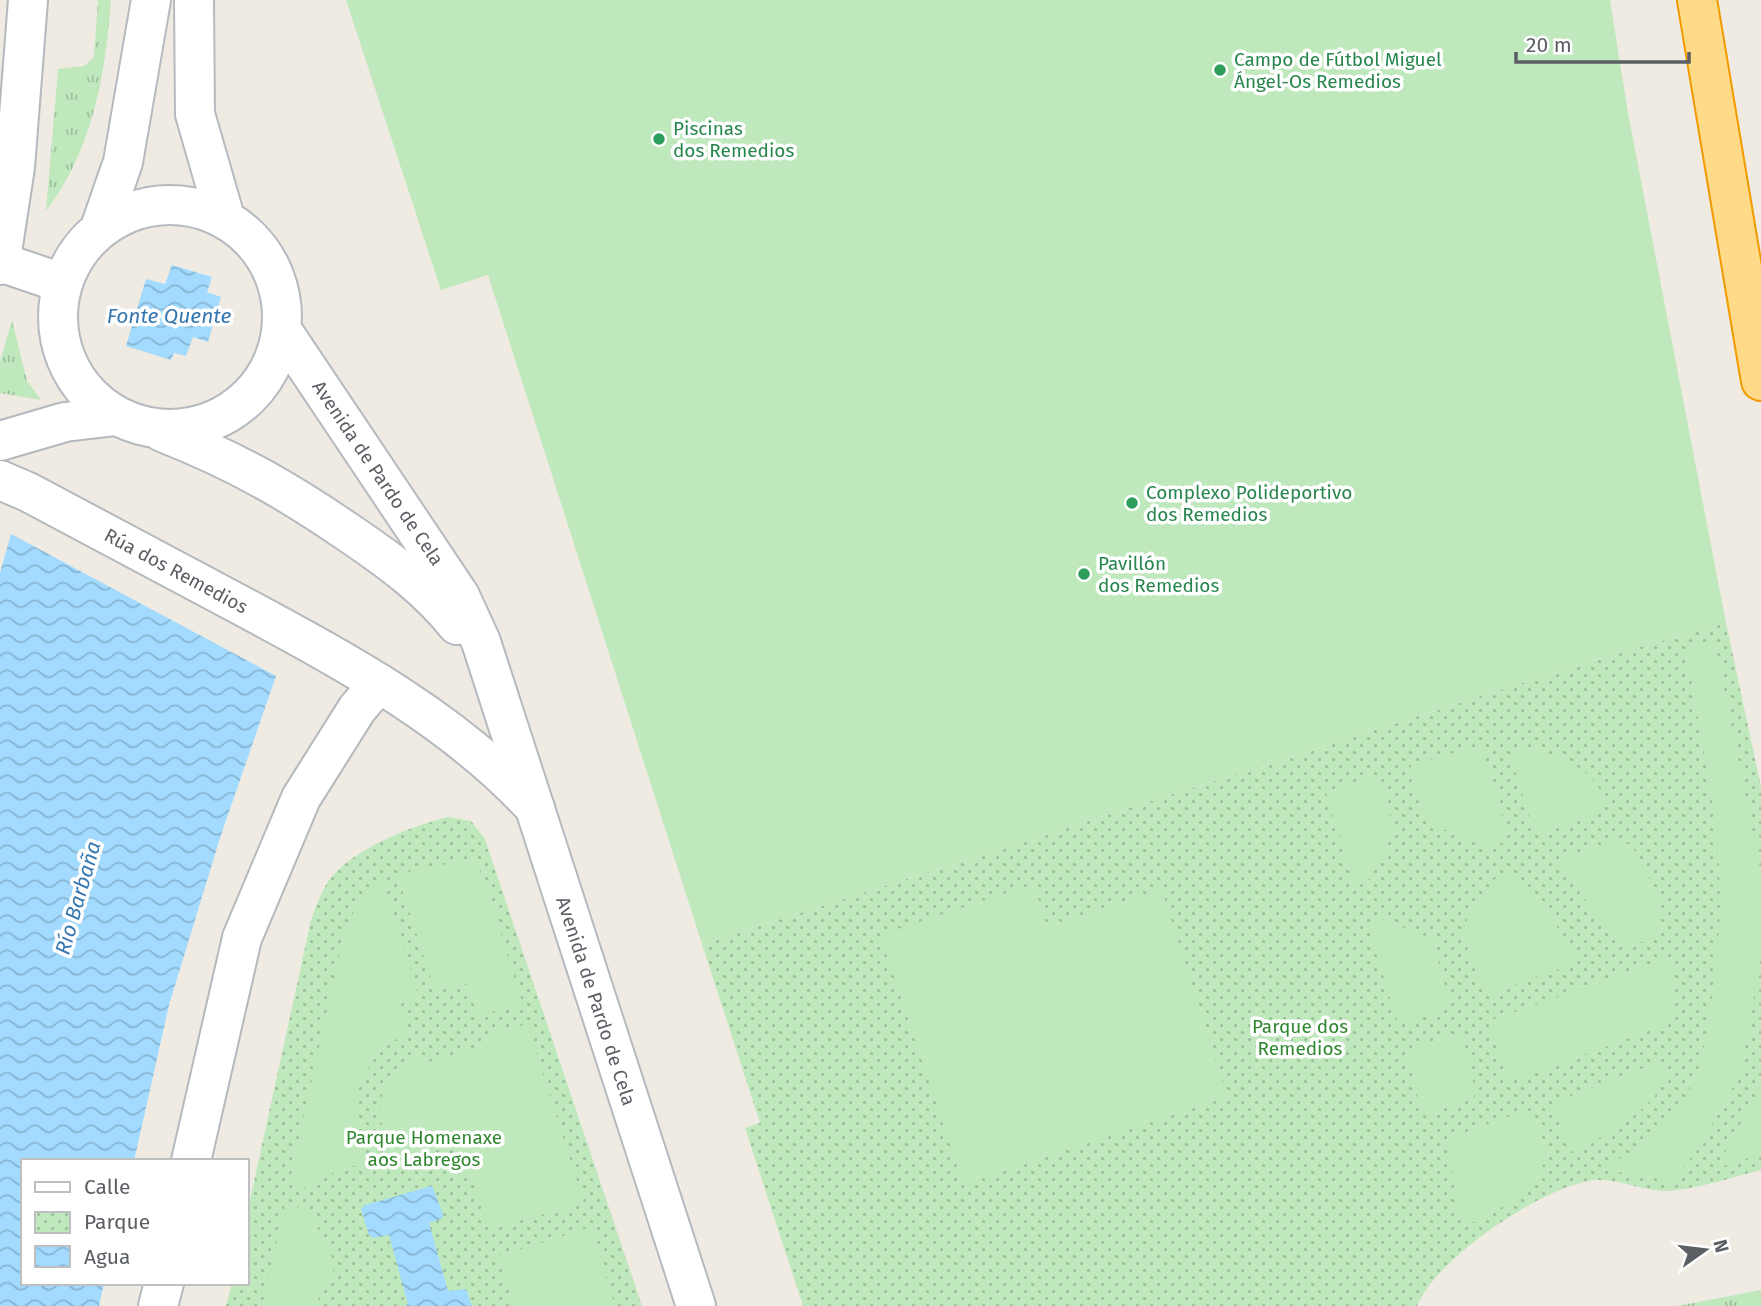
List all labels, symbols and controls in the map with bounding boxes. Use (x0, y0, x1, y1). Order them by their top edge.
scale bar (1516, 21, 1689, 65)
text: 20 m (1526, 32, 1572, 58)
place label: Campo de Fútbol Miguel Ángel-Os Remedios (1234, 48, 1442, 93)
marker: Campo de Fútbol Miguel Ángel-Os Remedios (1212, 62, 1228, 78)
place label: Piscinas dos Remedios (673, 117, 794, 162)
marker: Piscinas dos Remedios (651, 131, 667, 147)
water label: Fonte Quente (107, 303, 231, 329)
street label: Avenida de Pardo de Cela (307, 376, 449, 570)
place label: Complexo Polideportivo dos Remedios (1146, 481, 1352, 526)
marker: Complexo Polideportivo dos Remedios (1124, 495, 1140, 511)
street label: Rúa dos Remedios (100, 523, 252, 619)
place label: Pavillón dos Remedios (1098, 552, 1219, 597)
marker: Pavillón dos Remedios (1076, 566, 1092, 582)
water label: Río Barbaña (49, 838, 107, 958)
street label: Avenida de Pardo de Cela (551, 894, 641, 1108)
park label: Parque dos Remedios (1252, 1015, 1348, 1060)
park label: Parque Homenaxe aos Labregos (346, 1126, 502, 1171)
legend (21, 1159, 248, 1285)
text: Calle (84, 1174, 130, 1200)
text: Parque (84, 1209, 150, 1235)
north arrow (1670, 1215, 1740, 1285)
text: N (1708, 1237, 1734, 1255)
text: Agua (84, 1244, 130, 1270)

